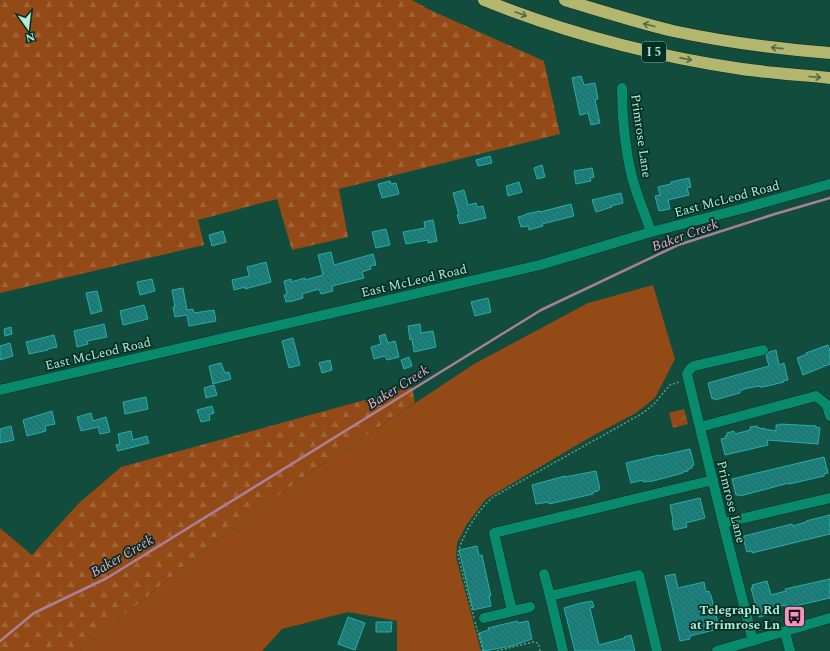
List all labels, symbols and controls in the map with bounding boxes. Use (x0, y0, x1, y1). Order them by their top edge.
north arrow (8, 8, 48, 48)
one-way arrow (514, 10, 526, 18)
one-way arrow (643, 21, 656, 28)
text: N (24, 28, 37, 47)
road number: I 5 (642, 42, 666, 62)
one-way arrow (771, 44, 784, 52)
one-way arrow (679, 55, 692, 63)
one-way arrow (808, 73, 821, 80)
street label: Primrose Lane (625, 93, 657, 179)
street label: East McLeod Road (672, 175, 782, 223)
water label: Baker Creek (649, 213, 722, 257)
street label: East McLeod Road (359, 259, 469, 303)
street label: East McLeod Road (43, 332, 153, 376)
water label: Baker Creek (363, 359, 433, 414)
street label: Primrose Lane (711, 459, 751, 545)
water label: Baker Creek (87, 529, 158, 582)
place label: Telegraph Rd at Primrose Ln (690, 600, 780, 635)
bus stop icon: Telegraph Rd at Primrose Ln (782, 604, 808, 630)

